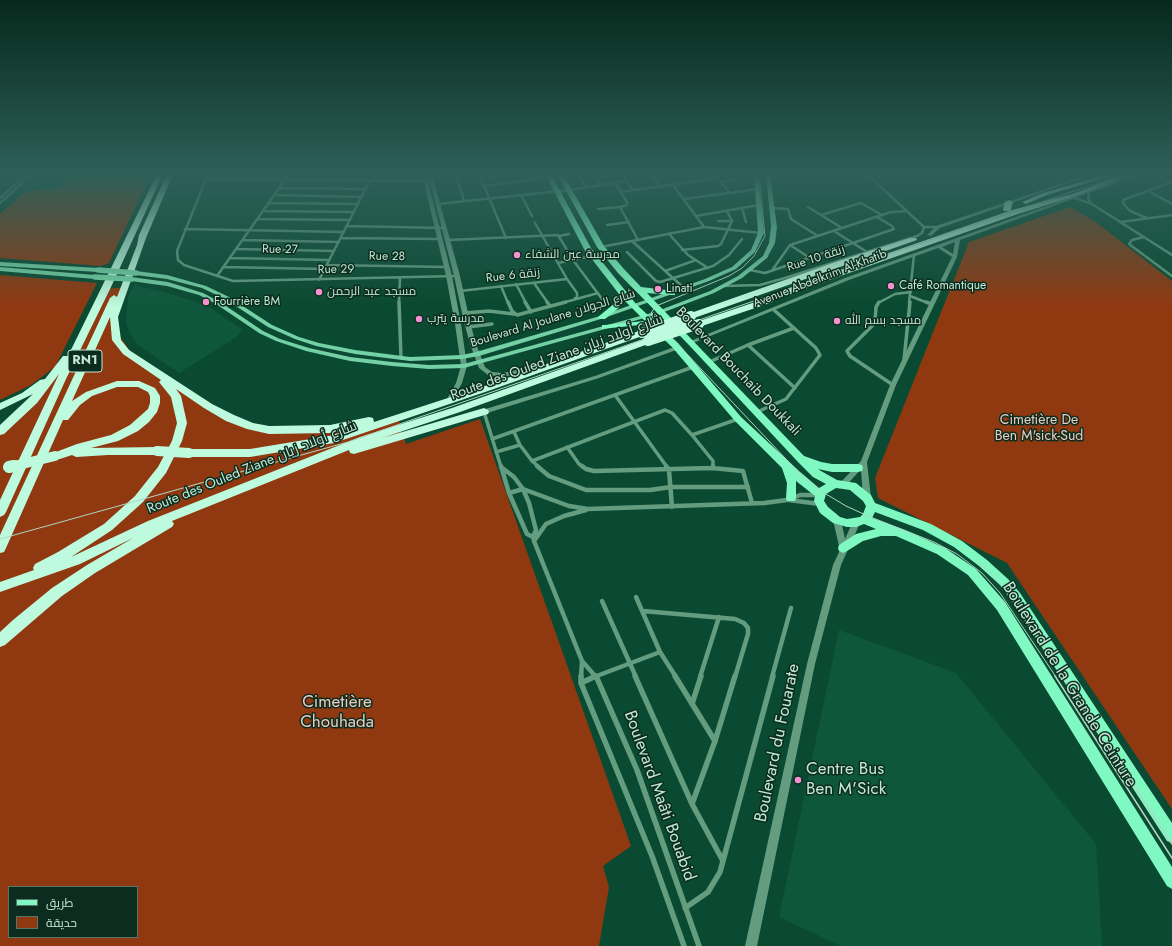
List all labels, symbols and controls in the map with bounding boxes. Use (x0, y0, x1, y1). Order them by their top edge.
street label: Rue 27 (262, 242, 298, 258)
street label: Rue 10 زنقة (785, 243, 847, 275)
street label: Avenue Abdelkrim Al-Khatib (751, 247, 889, 311)
place label: مدرسة عين الشفاء (525, 248, 620, 262)
street label: Rue 28 (369, 249, 405, 265)
marker: مدرسة عين الشفاء (512, 250, 522, 260)
street label: Rue 29 (318, 262, 354, 278)
street label: Rue 6 زنقة (485, 266, 541, 286)
place label: Café Romantique (899, 279, 986, 293)
marker: Café Romantique (886, 281, 896, 291)
place label: Linati (666, 282, 693, 296)
marker: Linati (653, 284, 663, 294)
place label: مسجد عبد الرحمن (327, 285, 416, 299)
marker: مسجد عبد الرحمن (314, 287, 324, 297)
street label: Boulevard Al Joulane شارع الجولان (469, 287, 637, 351)
place label: Fourrière BM (214, 295, 280, 309)
marker: Fourrière BM (201, 297, 211, 307)
street label: Boulevard Bouchaib Doukkali (672, 304, 804, 440)
place label: مدرسة يترب (427, 312, 485, 326)
street label: Route des Ouled Ziane شارع أولاد زيان (448, 312, 666, 404)
marker: مدرسة يترب (414, 314, 424, 324)
place label: مسجد بسم الله (845, 314, 921, 328)
marker: مسجد بسم الله (832, 316, 842, 326)
road number: RN1 (68, 350, 102, 372)
park label: Cimetière De Ben M'sick-Sud (995, 413, 1083, 446)
street label: Route des Ouled Ziane شارع أولاد زيان (144, 418, 360, 518)
street label: Boulevard de la Grande Ceinture (997, 579, 1141, 791)
street label: Boulevard du Fouarate (751, 662, 805, 824)
park label: Cimetière Chouhada (300, 693, 374, 733)
street label: Boulevard Maâti Bouabid (619, 708, 699, 884)
place label: Centre Bus Ben M'Sick (806, 760, 886, 800)
marker: Centre Bus Ben M'Sick (793, 775, 803, 785)
legend (8, 886, 138, 938)
text: طريق (46, 894, 73, 912)
text: حديقة (46, 914, 77, 932)

